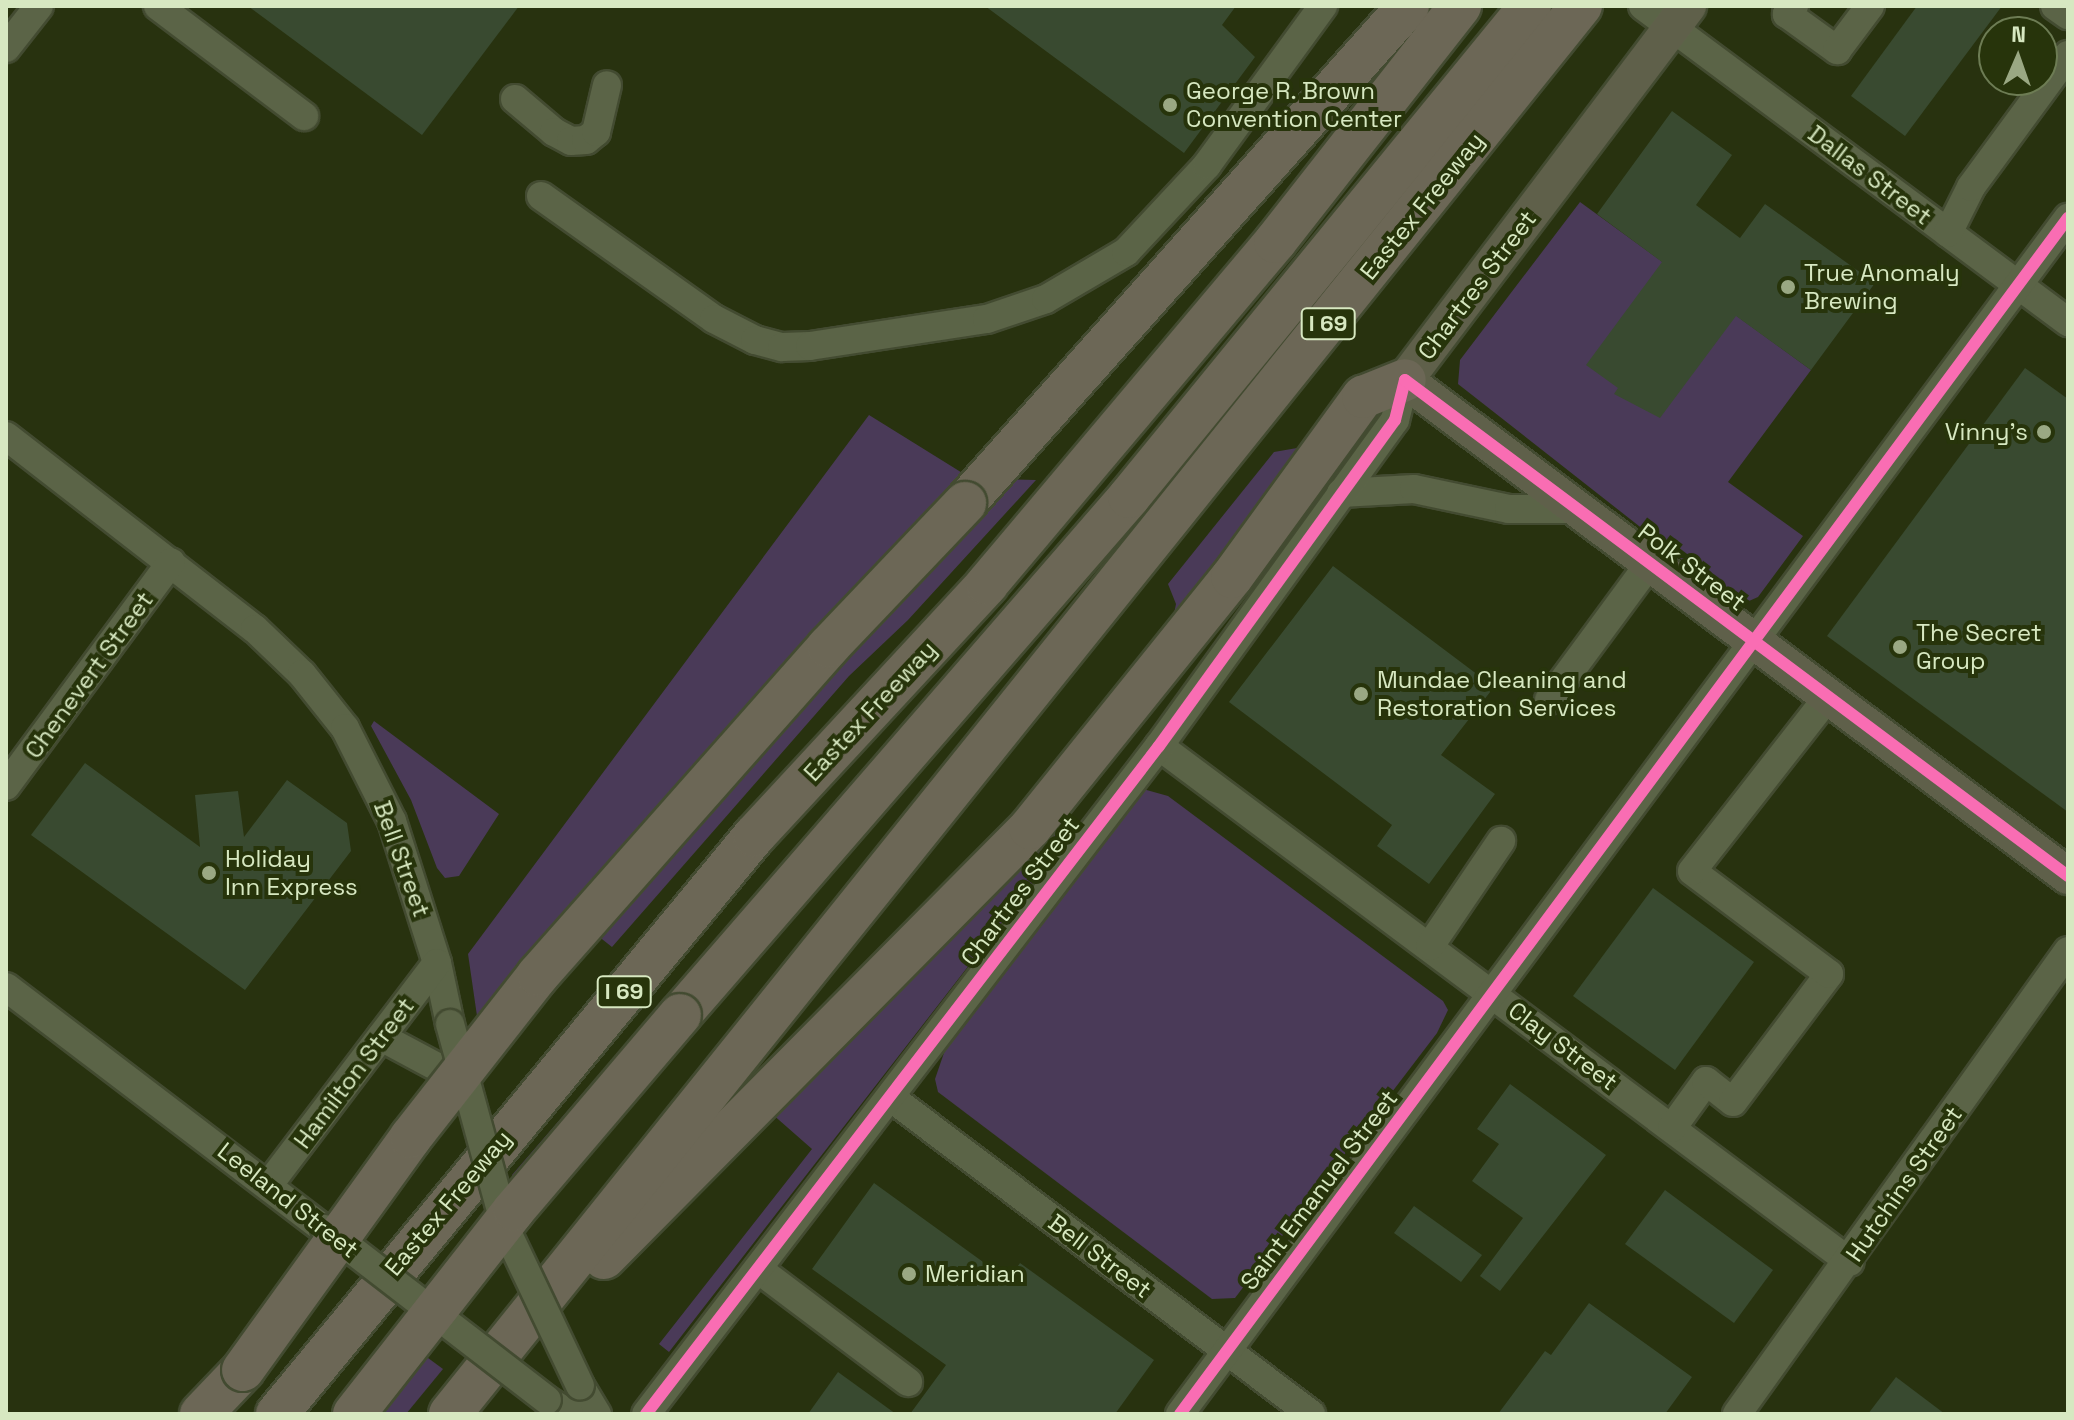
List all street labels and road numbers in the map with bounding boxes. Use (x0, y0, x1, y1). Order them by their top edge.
street label: Dallas Street (1802, 119, 1938, 231)
street label: Eastex Freeway (1354, 127, 1490, 285)
street label: Chartres Street (1412, 205, 1542, 365)
road number: I 69 (1300, 306, 1356, 342)
street label: Polk Street (1633, 517, 1751, 617)
street label: Chenevert Street (19, 586, 159, 764)
street label: Eastex Freeway (798, 635, 942, 787)
street label: Bell Street (368, 797, 436, 921)
street label: Chartres Street (955, 811, 1085, 971)
road number: I 69 (596, 974, 652, 1010)
street label: Hamilton Street (288, 992, 420, 1154)
street label: Clay Street (1503, 996, 1623, 1096)
street label: Saint Emanuel Street (1234, 1084, 1404, 1296)
street label: Hutchins Street (1840, 1101, 1968, 1267)
street label: Eastex Freeway (379, 1124, 517, 1282)
street label: Leeland Street (212, 1136, 364, 1264)
street label: Bell Street (1043, 1208, 1157, 1304)

